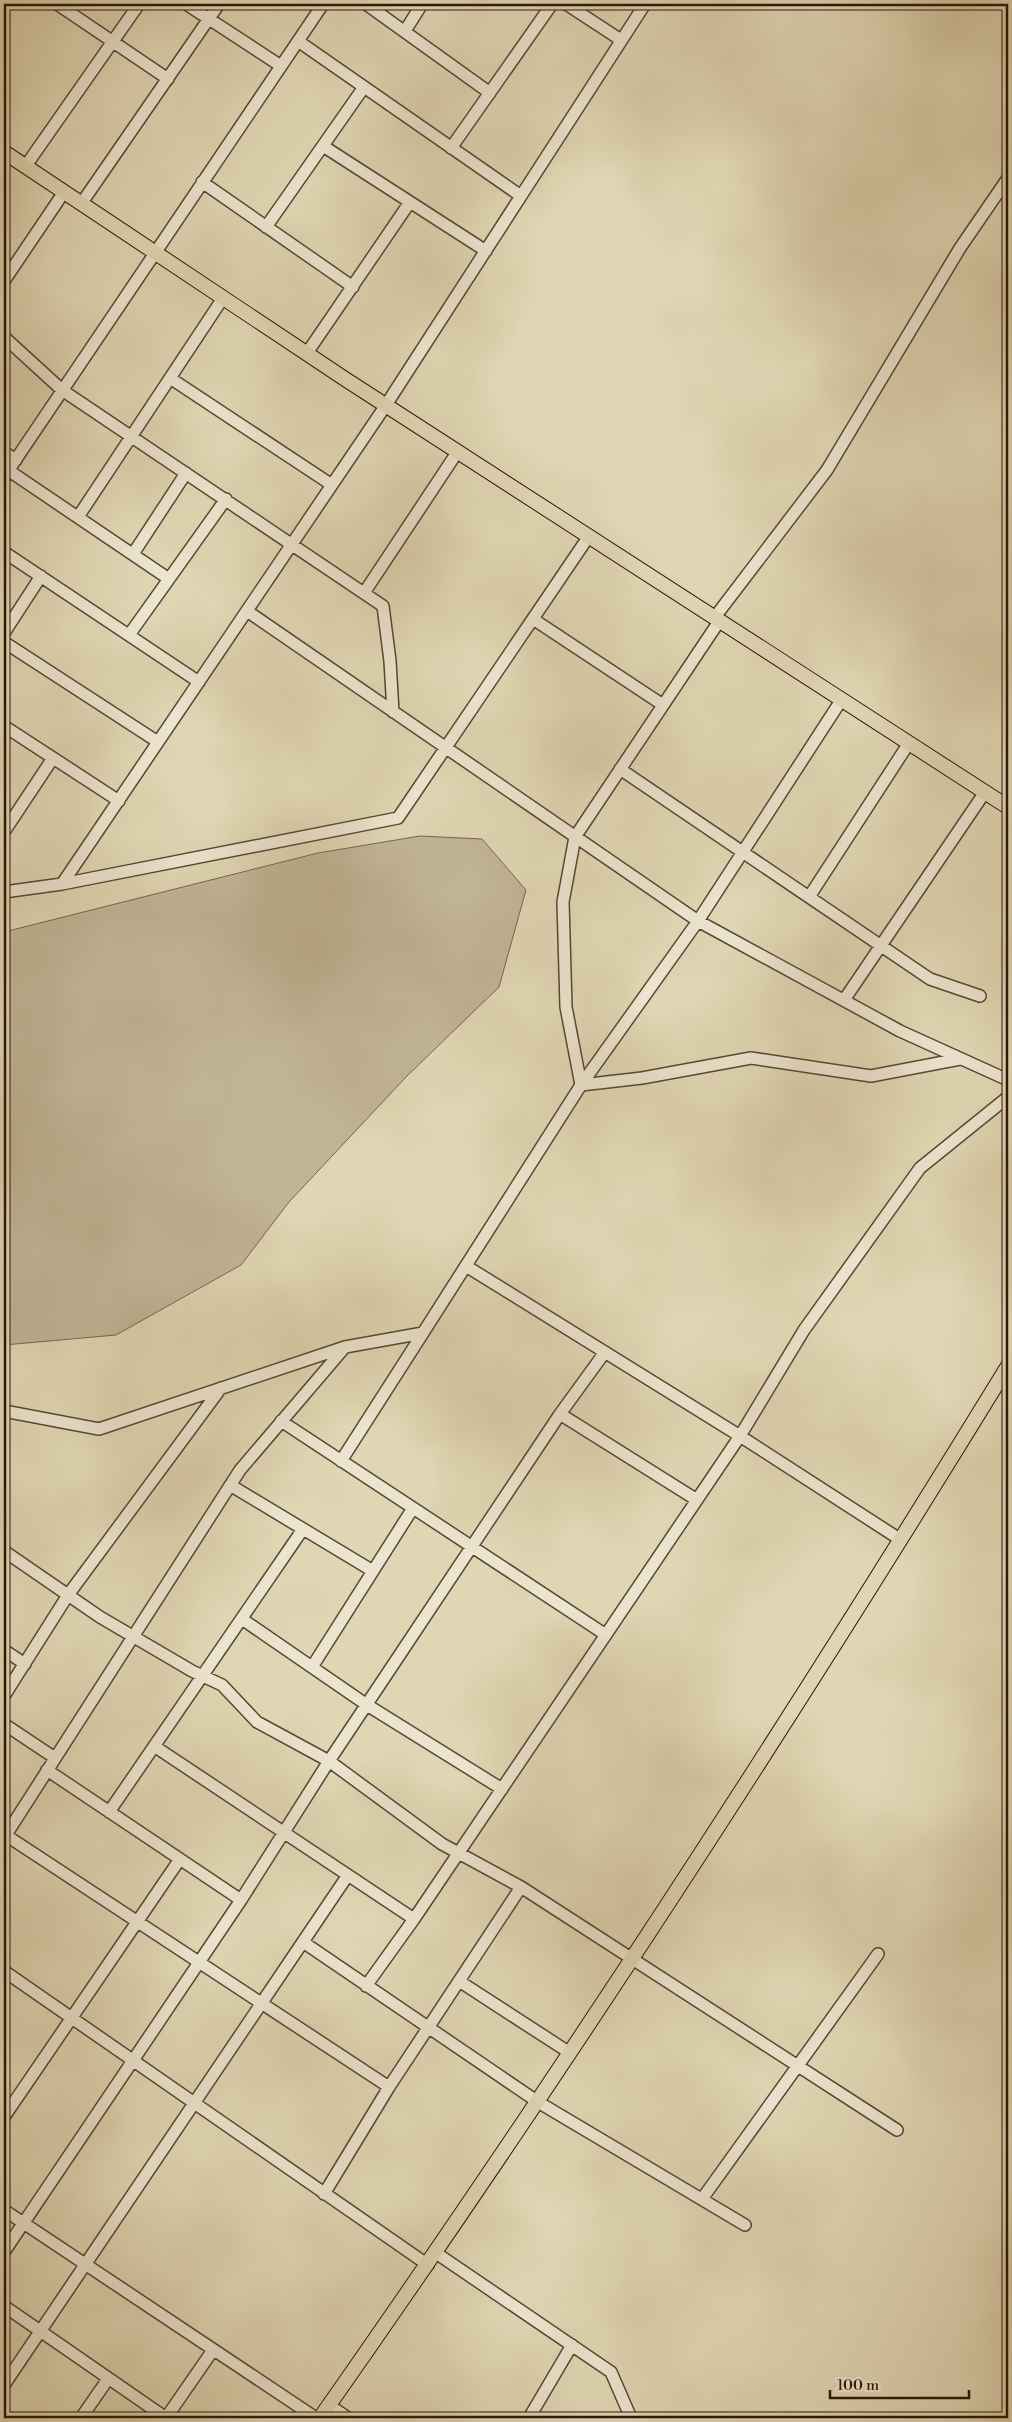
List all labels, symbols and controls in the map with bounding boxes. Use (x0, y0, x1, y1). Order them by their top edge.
scale bar (830, 2367, 968, 2399)
text: 100 m (837, 2376, 879, 2395)

